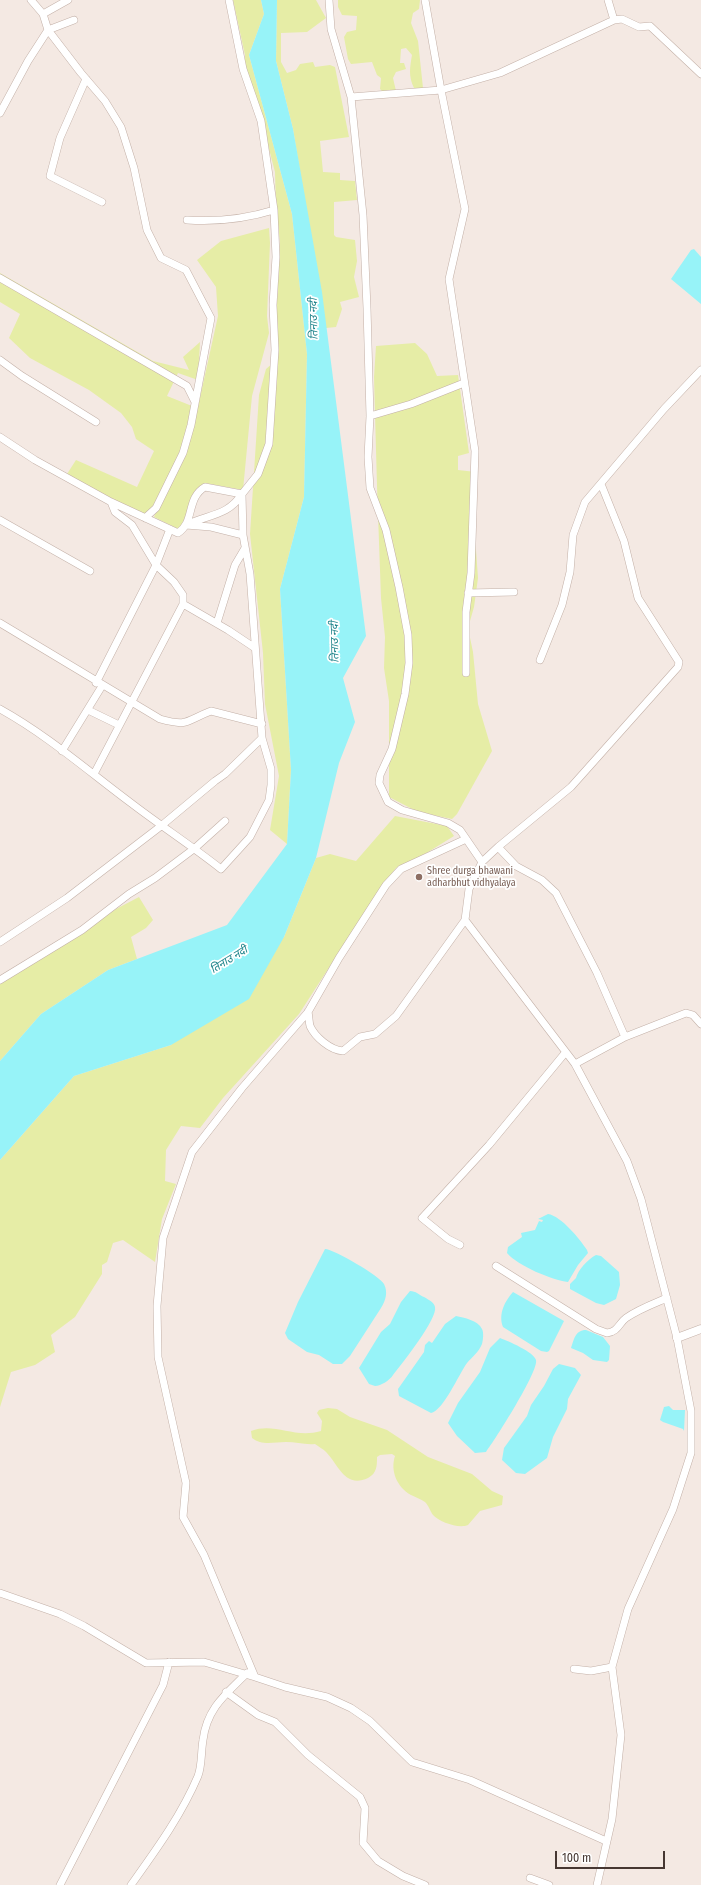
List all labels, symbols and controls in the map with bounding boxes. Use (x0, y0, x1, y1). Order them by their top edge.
water label: तिनाउ नदी (307, 298, 321, 340)
water label: तिनाउ नदी (328, 621, 342, 663)
place label: Shree durga bhawani adharbhut vidhyalaya (427, 865, 516, 888)
marker: Shree durga bhawani adharbhut vidhyalaya (414, 872, 424, 882)
water label: तिनाउ नदी (208, 943, 250, 977)
scale bar (557, 1843, 667, 1869)
text: 100 m (562, 1851, 591, 1865)

